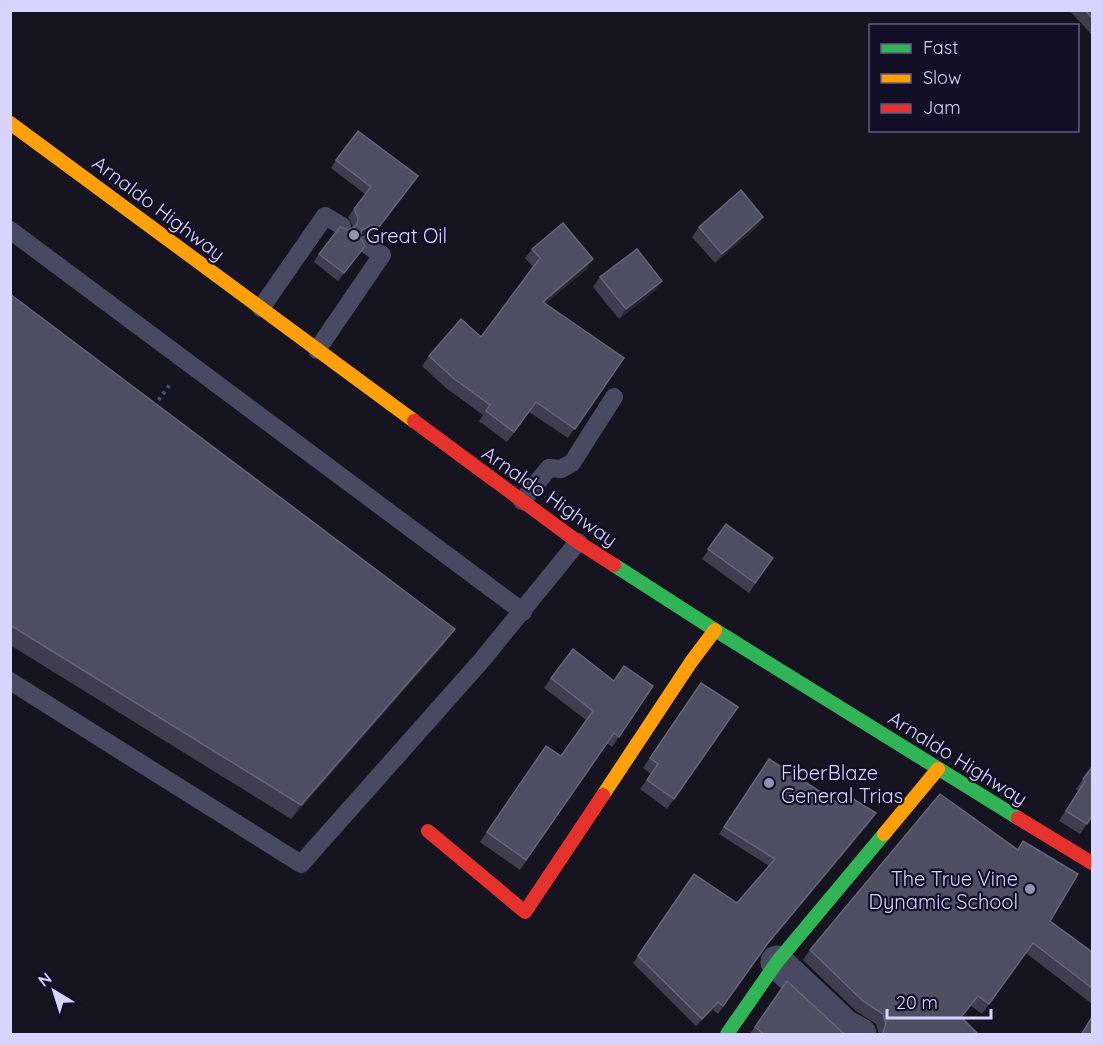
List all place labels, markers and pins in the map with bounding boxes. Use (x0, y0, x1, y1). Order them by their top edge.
place label: Great Oil (366, 223, 447, 248)
marker: Great Oil (347, 228, 361, 242)
place label: FiberBlaze General Trias (781, 760, 903, 808)
marker: FiberBlaze General Trias (762, 776, 776, 790)
place label: The True Vine Dynamic School (869, 866, 1018, 914)
marker: The True Vine Dynamic School (1023, 882, 1037, 896)

